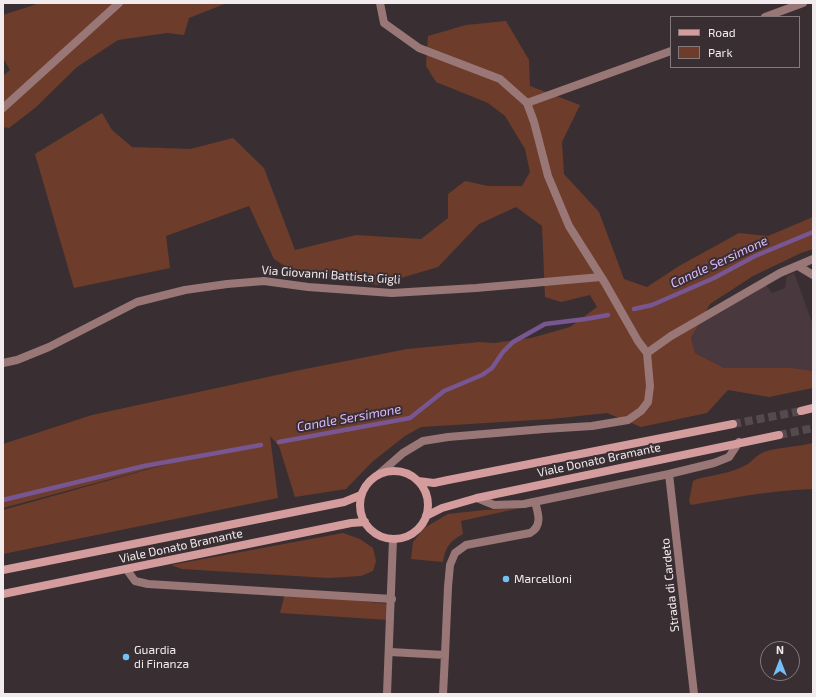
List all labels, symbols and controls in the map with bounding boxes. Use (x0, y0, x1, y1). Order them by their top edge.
legend (670, 16, 800, 68)
text: Road (708, 25, 736, 39)
text: Park (708, 45, 733, 59)
water label: Canale Sersimone (668, 233, 770, 291)
street label: Via Giovanni Battista Gigli (261, 263, 401, 287)
water label: Canale Sersimone (296, 401, 402, 435)
street label: Viale Donato Bramante (536, 440, 662, 480)
street label: Viale Donato Bramante (118, 526, 244, 566)
street label: Strada di Cardeto (658, 537, 682, 633)
place label: Marcelloni (514, 572, 572, 586)
marker: Marcelloni (501, 574, 511, 584)
north arrow (760, 641, 800, 681)
place label: Guardia di Finanza (134, 643, 189, 671)
text: N (776, 643, 784, 656)
marker: Guardia di Finanza (121, 652, 131, 662)

